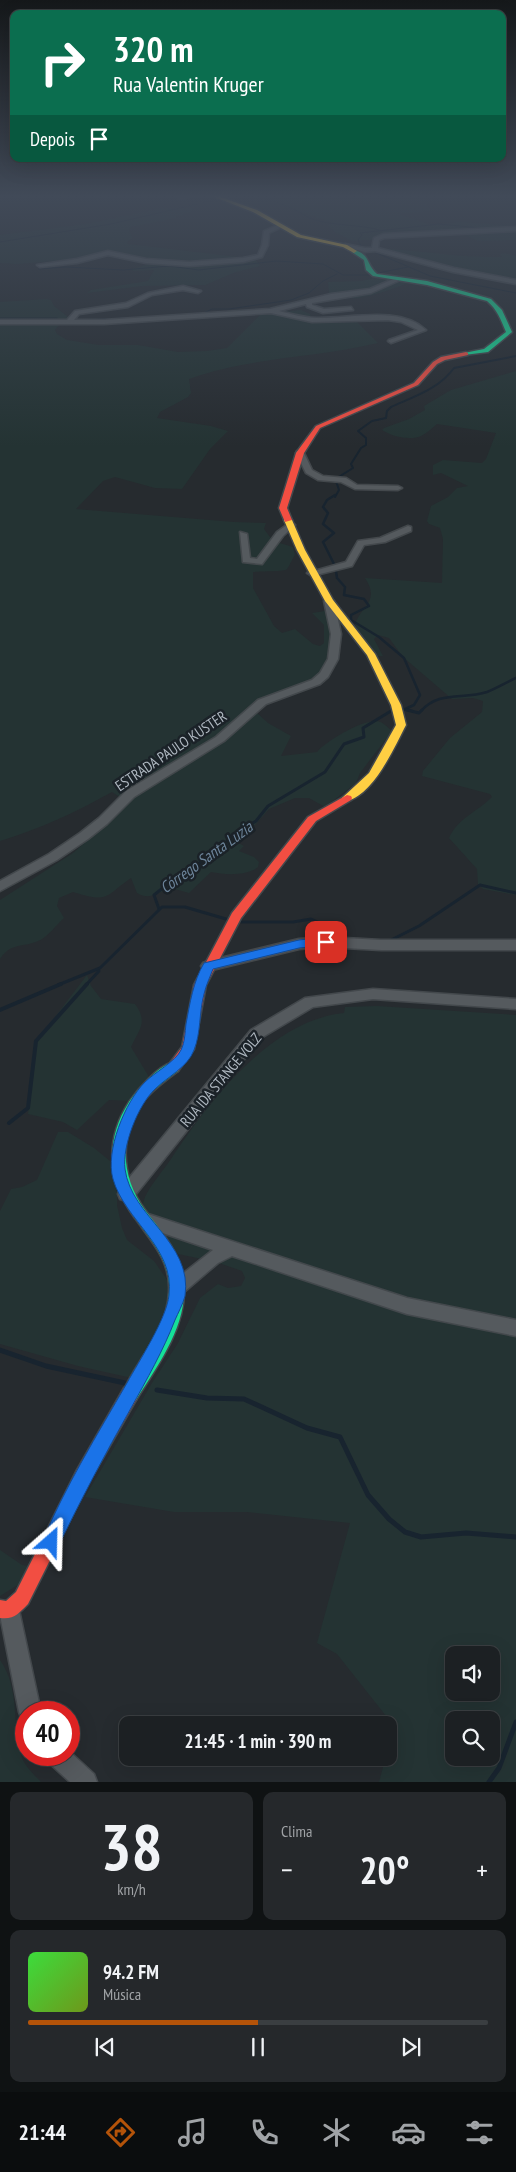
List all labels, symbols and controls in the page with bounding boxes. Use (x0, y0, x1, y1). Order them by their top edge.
text: 320 m (113, 26, 194, 72)
icon: right (30, 30, 95, 95)
text: Rua Valentin Kruger (113, 70, 264, 98)
icon: arrive (85, 125, 113, 153)
text: Depois (30, 127, 75, 151)
street label: ESTRADA PAULO KUSTER (111, 706, 230, 795)
water label: Córrego Santa Luzia (156, 816, 258, 897)
pin (305, 921, 347, 963)
icon: arrive (312, 928, 340, 956)
street label: RUA IDA STANGE VOLZ (176, 1029, 266, 1130)
position arrow (24, 1515, 76, 1567)
map controls (445, 1646, 500, 1766)
button: sound (445, 1646, 500, 1701)
speed limit sign: 40 (15, 1701, 80, 1766)
button: search (445, 1711, 500, 1766)
text: 21:45 · 1 min · 390 m (185, 1729, 331, 1753)
text: 38 (100, 1804, 163, 1888)
text: Clima (281, 1821, 312, 1841)
text: 20° (359, 1845, 410, 1894)
text: − (281, 1851, 293, 1888)
text: + (476, 1851, 488, 1888)
text: km/h (117, 1879, 146, 1899)
text: 94.2 FM (103, 1960, 159, 1984)
text: Música (103, 1984, 141, 2004)
icon: previous (91, 2033, 119, 2061)
icon: pause (244, 2033, 272, 2061)
icon: next (397, 2033, 425, 2061)
icon: directions (103, 2115, 138, 2150)
icon: music (175, 2115, 210, 2150)
icon: phone (247, 2115, 282, 2150)
icon: climate (319, 2115, 354, 2150)
icon: car (391, 2115, 426, 2150)
icon: filters (462, 2115, 497, 2150)
text: 21:44 (18, 2118, 66, 2146)

